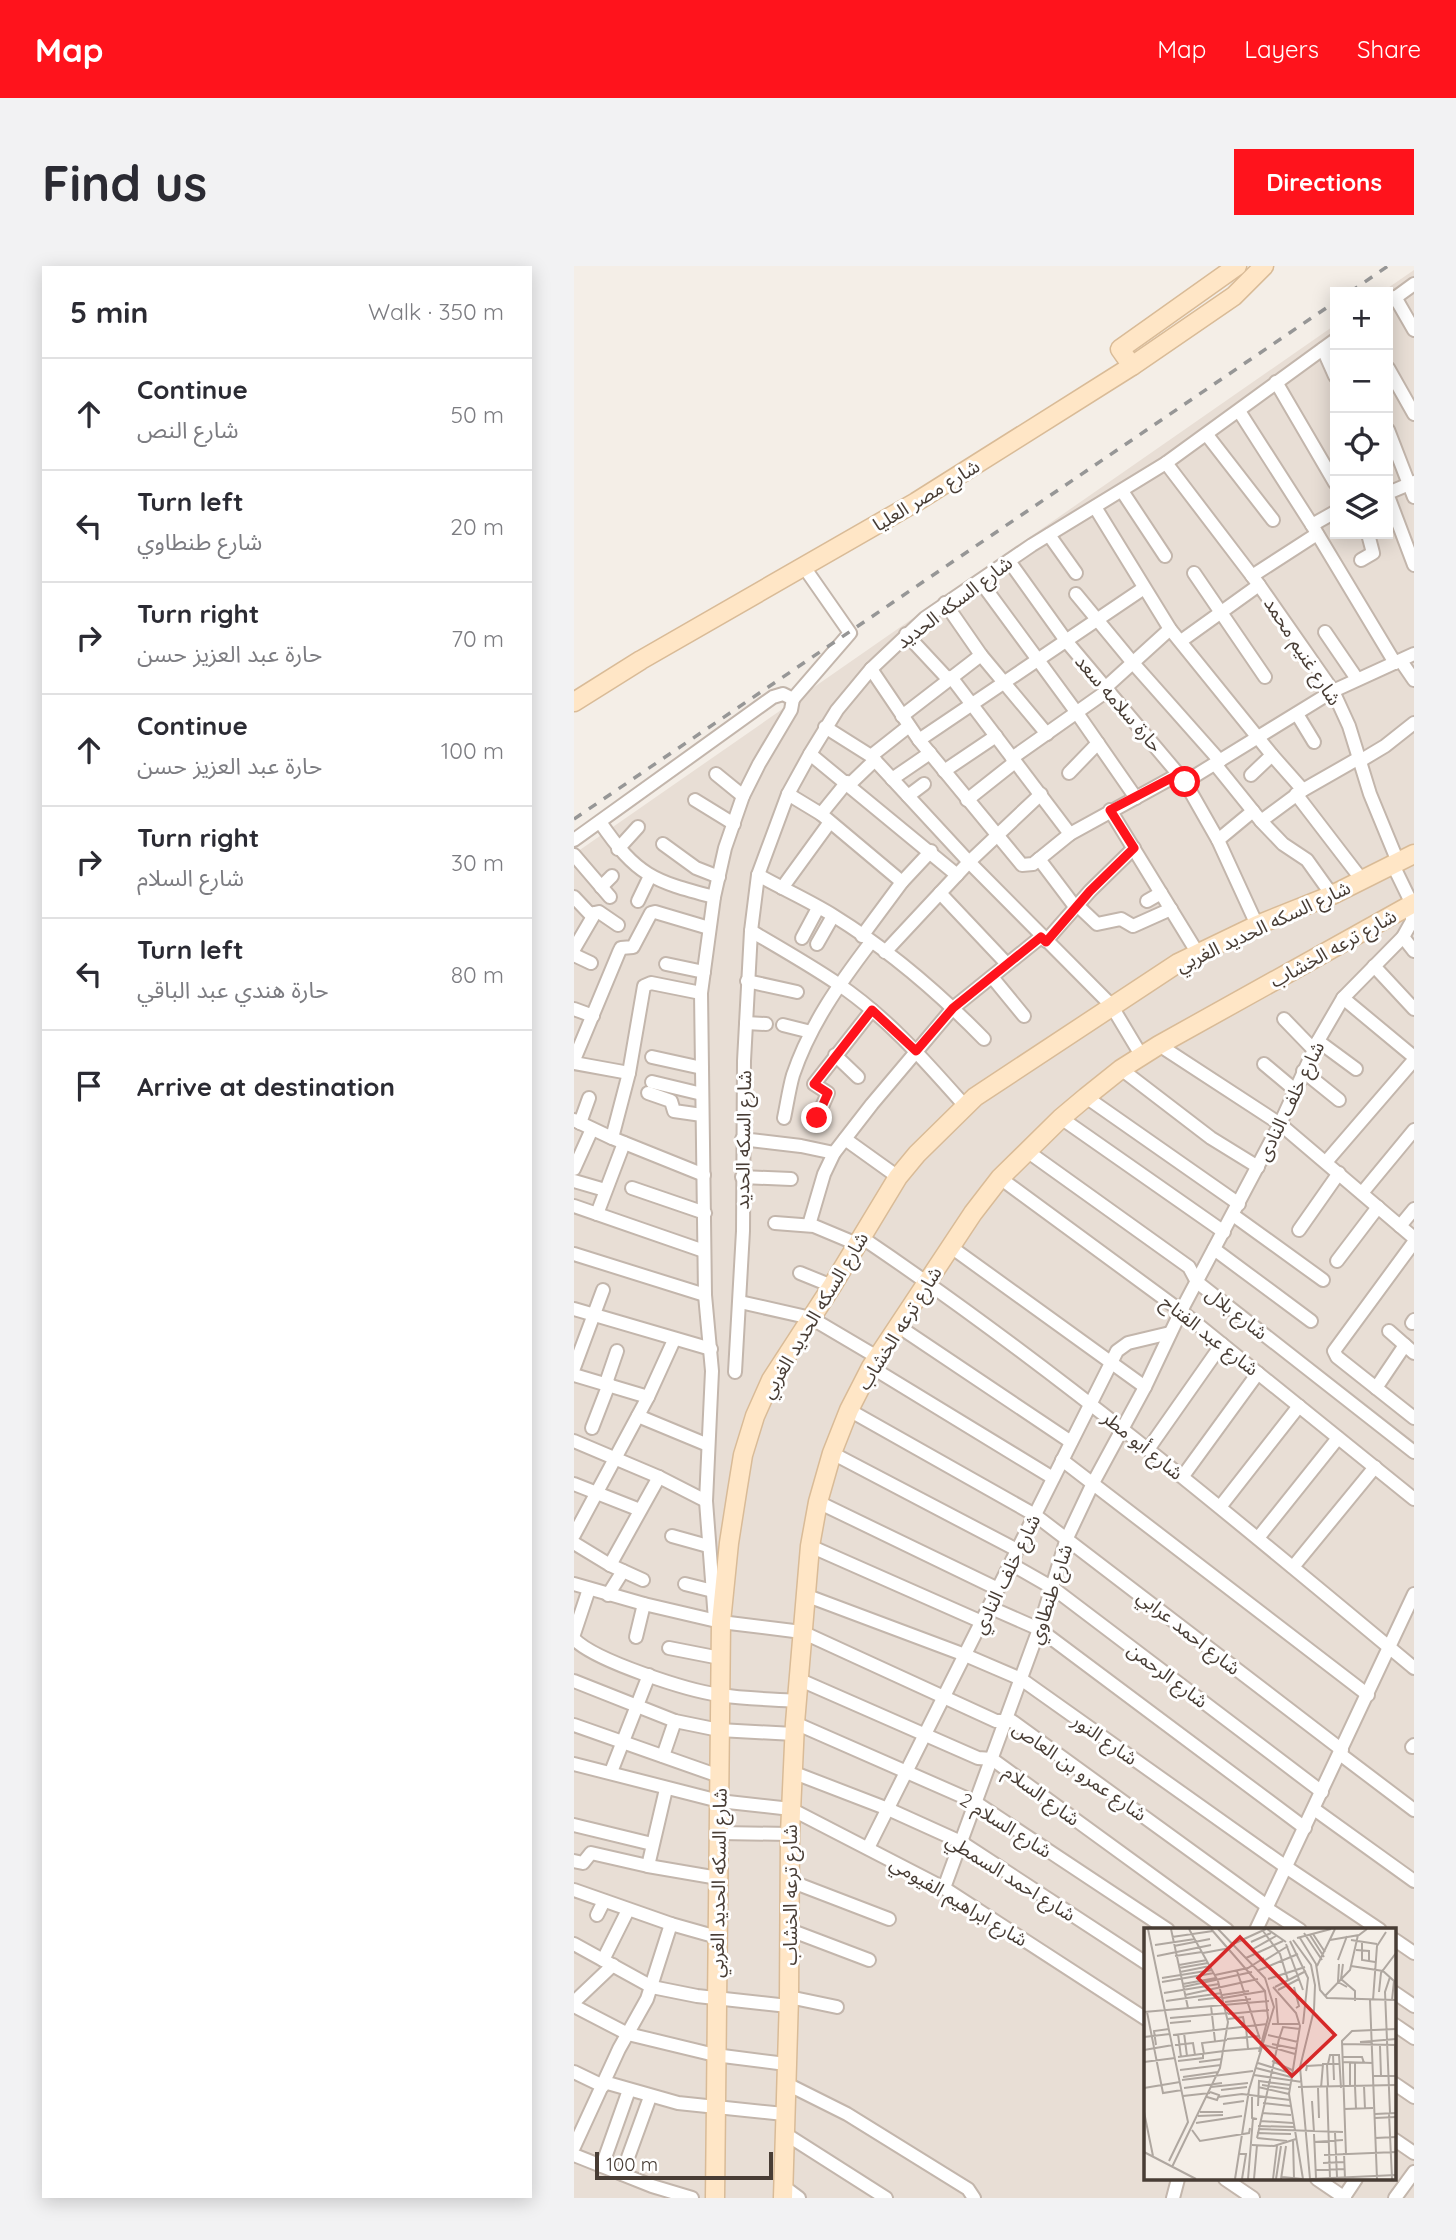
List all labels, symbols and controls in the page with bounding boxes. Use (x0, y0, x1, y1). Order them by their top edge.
text: Map (35, 29, 103, 70)
text: Map (1157, 34, 1206, 64)
text: Layers (1244, 34, 1319, 64)
text: Share (1357, 34, 1421, 64)
button: Directions (1234, 149, 1414, 215)
text: Find us (42, 152, 207, 213)
map controls (1330, 287, 1393, 539)
button: + (1330, 287, 1393, 350)
text: 5 min (70, 293, 148, 331)
text: Walk · 350 m (368, 297, 504, 326)
button: − (1330, 350, 1393, 413)
text: Continue (137, 373, 248, 406)
icon: ahead (70, 395, 108, 433)
text: 50 m (451, 400, 504, 429)
button: locate (1330, 413, 1393, 476)
text: شارع النص (137, 415, 239, 444)
street label: شارع مصر العليا (868, 454, 985, 538)
button: layers (1330, 476, 1393, 539)
text: Turn left (137, 485, 244, 518)
icon: left (70, 507, 108, 545)
text: 20 m (450, 512, 504, 541)
text: شارع طنطاوي (137, 527, 262, 556)
street label: شارع السكه الحديد (891, 550, 1018, 655)
street label: شارع غنيم محمد (1257, 592, 1347, 711)
text: Turn right (137, 597, 259, 630)
icon: right (70, 619, 108, 657)
text: 70 m (451, 624, 504, 653)
text: حارة عبد العزيز حسن (137, 639, 322, 668)
street label: حارة سلامه سعد (1070, 649, 1168, 757)
text: Continue (137, 709, 248, 742)
icon: ahead (70, 731, 108, 769)
text: 100 m (441, 736, 504, 765)
text: حارة عبد العزيز حسن (137, 751, 322, 780)
route start (1169, 766, 1200, 797)
text: Turn right (137, 821, 259, 854)
icon: right (70, 843, 108, 881)
text: 30 m (451, 848, 504, 877)
text: شارع السلام (137, 863, 244, 892)
street label: شارع السكه الحديد الغربي (1172, 875, 1356, 980)
street label: شارع ترعه الخشاب (1266, 903, 1401, 994)
text: Turn left (137, 933, 244, 966)
icon: left (70, 955, 108, 993)
text: 80 m (451, 960, 504, 989)
text: حارة هندي عبد الباقي (137, 975, 329, 1004)
street label: شارع خلف النادى (1251, 1037, 1331, 1166)
icon: arrive (70, 1067, 108, 1105)
text: Arrive at destination (137, 1070, 395, 1103)
street label: شارع السكه الحديد (730, 1070, 758, 1210)
route end (801, 1102, 832, 1133)
street label: شارع السكه الحديد الغربي (755, 1227, 876, 1404)
street label: شارع ترعه الخشاب (851, 1262, 948, 1395)
street label: شارع بلال (1200, 1281, 1273, 1346)
street label: شارع عبد الفتاح (1155, 1289, 1264, 1382)
street label: شارع أبو مطر (1096, 1405, 1188, 1486)
street label: شارع خلف النادي (967, 1510, 1048, 1639)
street label: شارع طنطاوي (1023, 1541, 1081, 1648)
street label: شارع احمد عرابي (1130, 1584, 1245, 1682)
street label: شارع الرحمن (1122, 1637, 1213, 1715)
street label: شارع النور (1066, 1707, 1142, 1772)
street label: شارع عمرو بن العاص (1007, 1716, 1152, 1828)
street label: شارع السلام (997, 1759, 1085, 1833)
street label: شارع السلام 2 (954, 1787, 1057, 1865)
street label: شارع السكه الحديد الغربي (704, 1788, 735, 1978)
street label: شارع ترعه الخشاب (778, 1824, 804, 1966)
street label: شارع احمد السمطي (940, 1828, 1080, 1929)
street label: شارع ابراهيم الفيومي (884, 1850, 1032, 1954)
inset map (1144, 1928, 1396, 2180)
scale bar (595, 2149, 774, 2181)
text: 100 m (606, 2152, 658, 2176)

